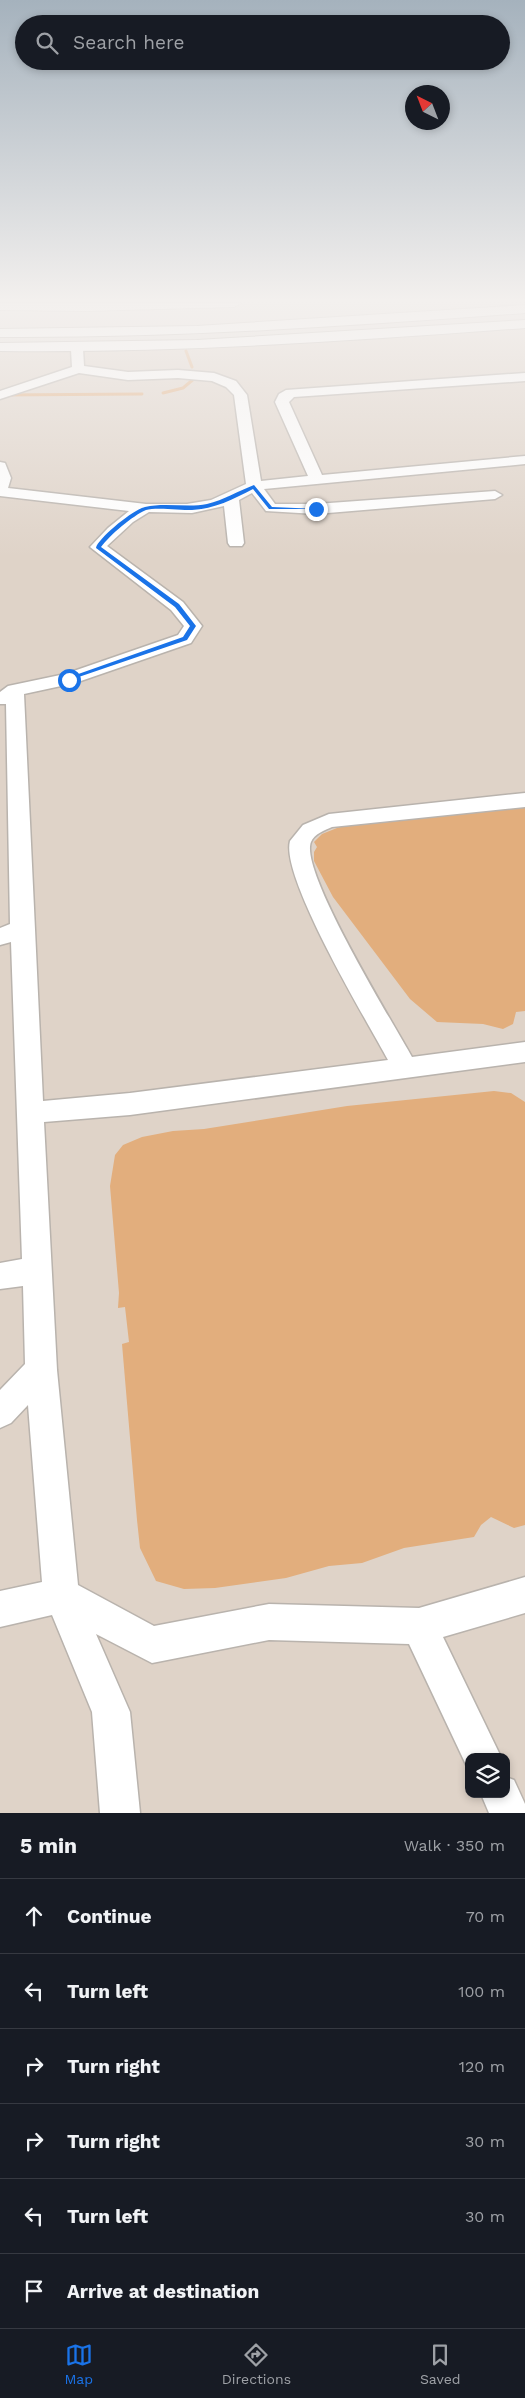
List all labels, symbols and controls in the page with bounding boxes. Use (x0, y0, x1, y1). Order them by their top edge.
search box (15, 15, 510, 70)
icon: search (33, 29, 61, 57)
text: Search here (73, 31, 184, 54)
north arrow (405, 85, 450, 130)
route end (305, 498, 328, 521)
route start (58, 669, 81, 692)
map controls (465, 1753, 510, 1798)
button: layers (465, 1753, 510, 1798)
text: 5 min (20, 1833, 77, 1858)
text: Walk · 350 m (404, 1836, 505, 1855)
icon: ahead (20, 1902, 48, 1930)
text: Continue (67, 1905, 151, 1928)
text: 70 m (466, 1907, 505, 1926)
icon: left (20, 1977, 48, 2005)
text: Turn left (67, 1980, 148, 2003)
text: 100 m (458, 1982, 505, 2001)
icon: right (20, 2052, 48, 2080)
text: Turn right (67, 2055, 160, 2078)
text: 120 m (459, 2057, 505, 2076)
icon: right (20, 2127, 48, 2155)
text: Turn right (67, 2130, 160, 2153)
text: 30 m (465, 2132, 505, 2151)
icon: left (20, 2202, 48, 2230)
text: Turn left (67, 2205, 148, 2228)
text: 30 m (465, 2207, 505, 2226)
icon: arrive (20, 2277, 48, 2305)
text: Arrive at destination (67, 2280, 259, 2303)
tab: Map (64, 2341, 93, 2387)
tab: Directions (222, 2341, 291, 2387)
tab: Saved (420, 2341, 461, 2387)

